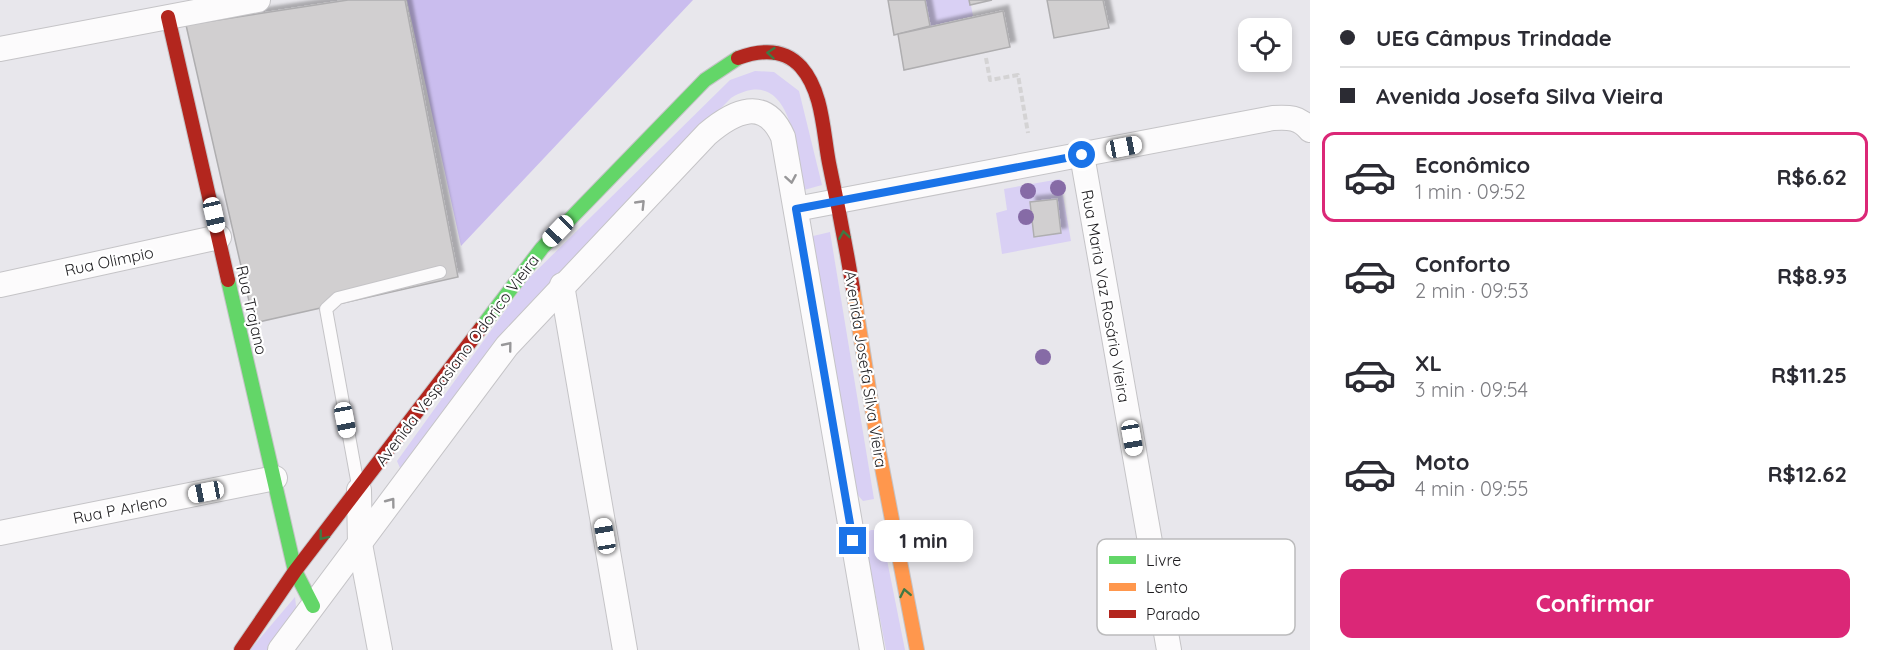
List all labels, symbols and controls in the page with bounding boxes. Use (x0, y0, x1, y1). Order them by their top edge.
map controls (1238, 18, 1292, 72)
button: locate (1238, 18, 1292, 72)
text: UEG Câmpus Trindade (1376, 24, 1612, 52)
one-way arrow (766, 46, 775, 59)
text: Avenida Josefa Silva Vieira (1376, 82, 1663, 110)
car (1105, 135, 1143, 159)
route start (1068, 141, 1095, 168)
icon: car (1343, 150, 1397, 204)
text: Econômico (1415, 151, 1530, 179)
text: R$6.62 (1776, 163, 1847, 191)
one-way arrow (784, 174, 797, 184)
text: 1 min · 09:52 (1415, 179, 1526, 204)
street label: Rua Maria Vaz Rosário Vieira (1077, 188, 1135, 404)
car (201, 195, 227, 235)
one-way arrow (633, 200, 644, 211)
car (539, 212, 577, 250)
one-way arrow (838, 230, 850, 240)
street label: Rua Olimpio (63, 242, 155, 280)
icon: car (1343, 249, 1397, 303)
street label: Avenida Vespasiano Odorico Vieira (371, 250, 543, 470)
text: Conforto (1415, 250, 1510, 278)
text: R$8.93 (1777, 262, 1847, 290)
street label: Rua Trajano (232, 263, 272, 357)
street label: Avenida Josefa Silva Vieira (841, 269, 891, 469)
text: 2 min · 09:53 (1415, 278, 1529, 303)
one-way arrow (501, 342, 512, 353)
icon: car (1343, 348, 1397, 402)
text: XL (1415, 349, 1442, 377)
text: R$11.25 (1771, 361, 1847, 389)
text: 3 min · 09:54 (1415, 377, 1528, 402)
car (333, 401, 357, 439)
car (1120, 419, 1144, 457)
icon: car (1343, 447, 1397, 501)
text: Moto (1415, 448, 1469, 476)
text: R$12.62 (1768, 460, 1847, 488)
text: 4 min · 09:55 (1415, 476, 1529, 501)
car (187, 480, 225, 504)
street label: Rua P Arleno (71, 490, 169, 528)
one-way arrow (384, 498, 395, 509)
car (593, 517, 617, 555)
callout: 1 min (874, 520, 973, 562)
route end (839, 527, 866, 554)
text: 1 min (899, 528, 948, 553)
one-way arrow (319, 529, 330, 540)
legend (1097, 539, 1295, 635)
text: Livre (1146, 550, 1181, 570)
button: Confirmar (1340, 569, 1850, 638)
text: Lento (1146, 577, 1188, 597)
one-way arrow (899, 588, 912, 598)
text: Parado (1146, 604, 1200, 624)

